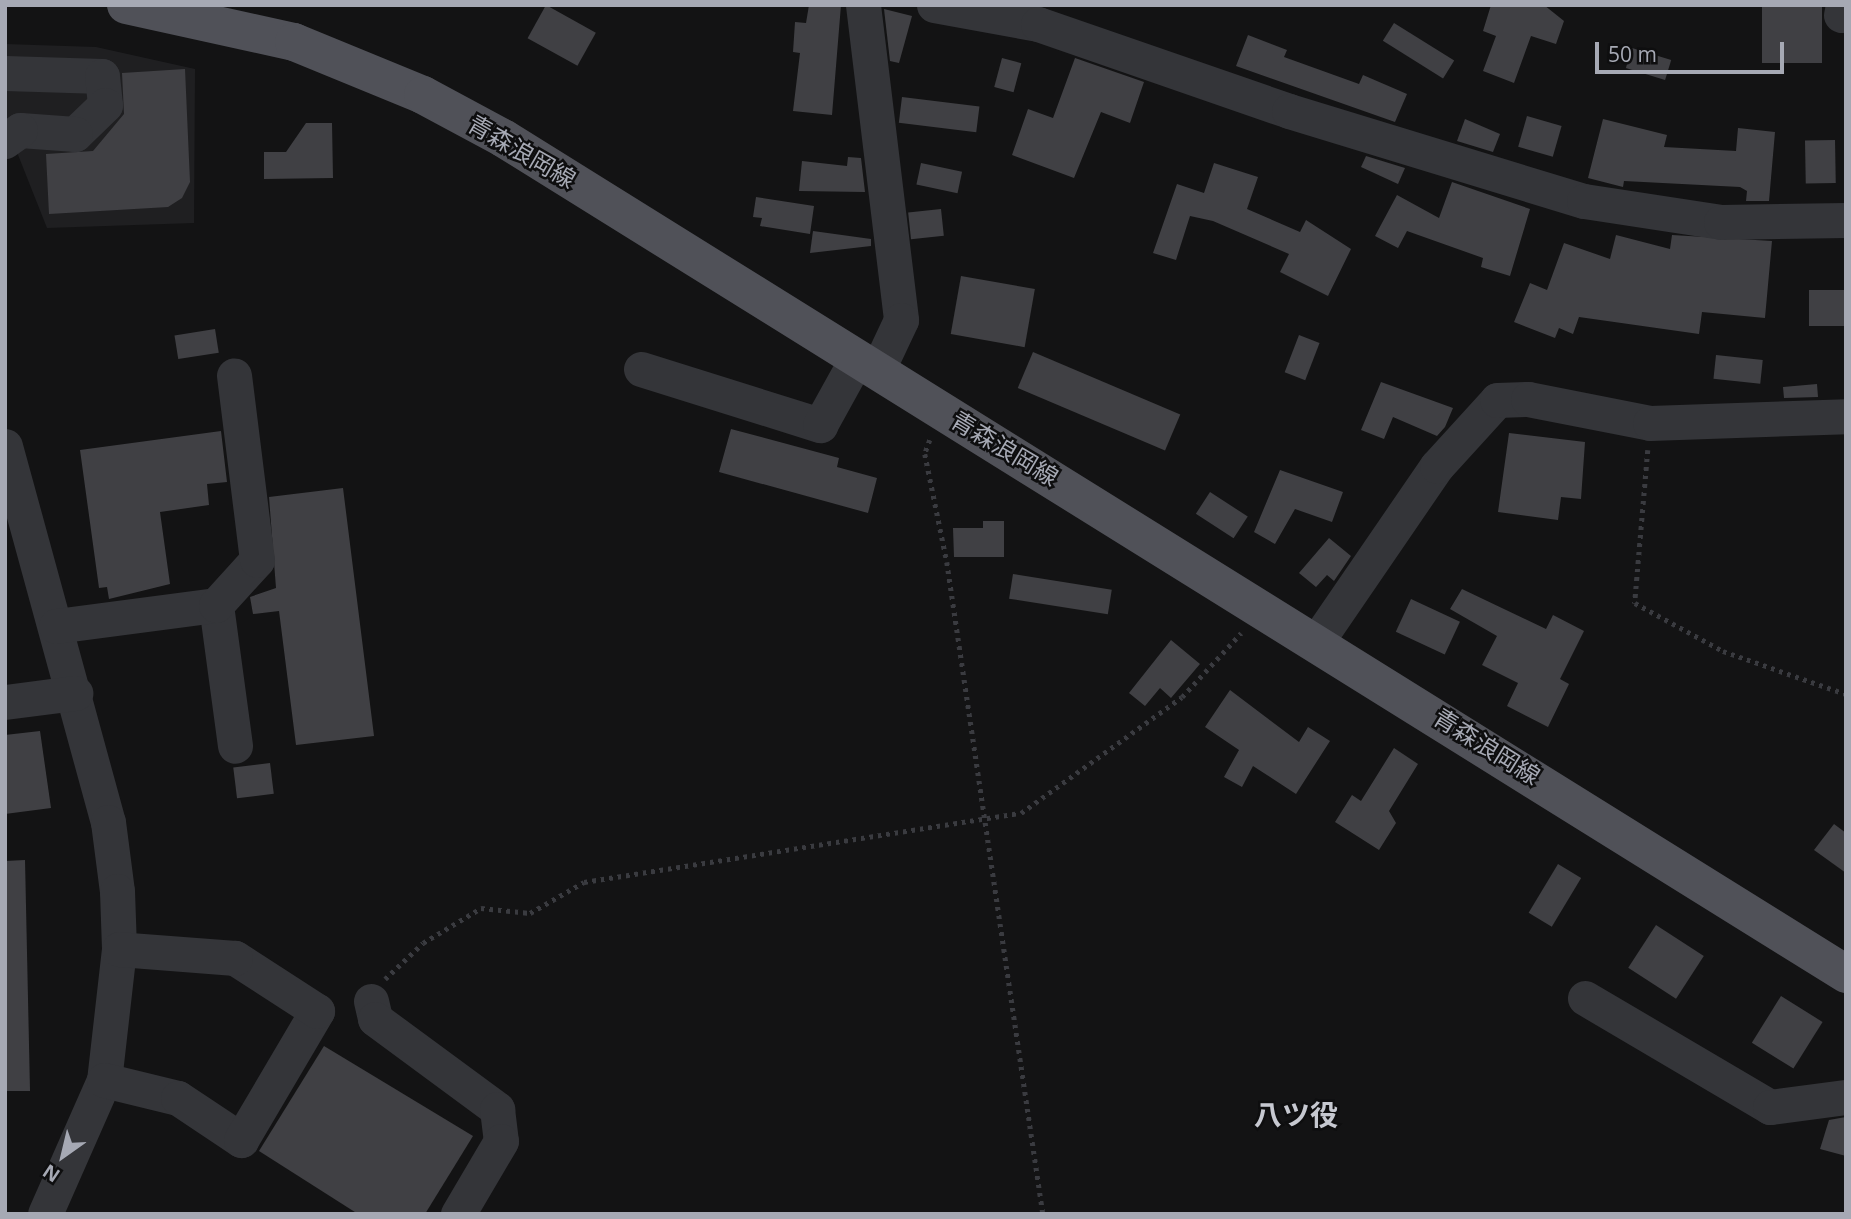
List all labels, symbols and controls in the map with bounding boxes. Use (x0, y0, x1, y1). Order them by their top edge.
scale bar (1599, 28, 1788, 72)
text: 50 m (1608, 40, 1657, 68)
street label: 青森浪岡線 (463, 109, 581, 193)
street label: 青森浪岡線 (946, 405, 1064, 491)
street label: 青森浪岡線 (1428, 702, 1546, 790)
district label: 八ツ役 (1254, 1097, 1338, 1131)
north arrow (28, 1121, 98, 1191)
text: N (38, 1158, 65, 1189)

